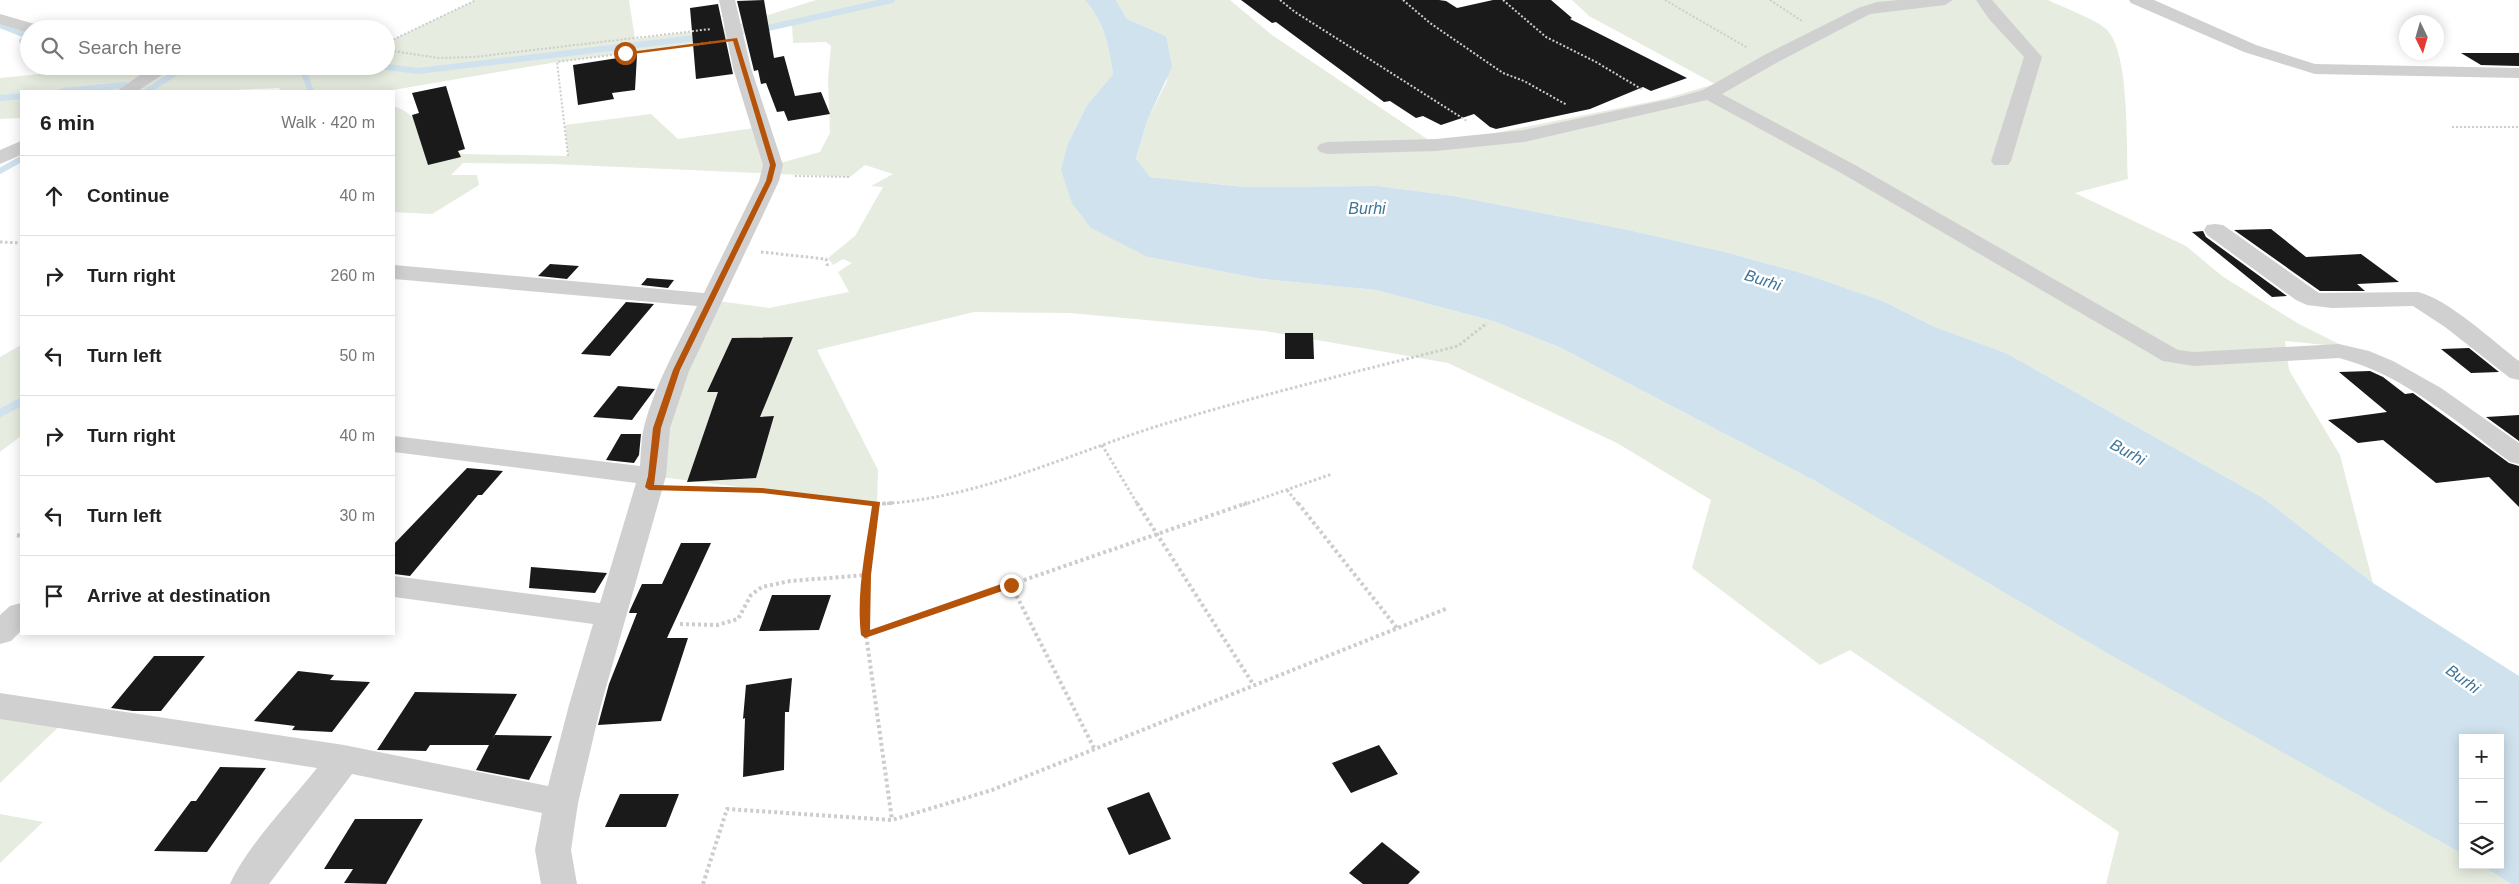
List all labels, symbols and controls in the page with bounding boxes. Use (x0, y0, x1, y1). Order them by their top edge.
north arrow (2399, 15, 2444, 60)
search box (20, 20, 395, 75)
icon: search (38, 34, 66, 62)
text: Search here (78, 37, 182, 58)
route start (614, 42, 637, 65)
text: 6 min (40, 111, 95, 134)
text: Walk · 420 m (281, 114, 375, 131)
icon: ahead (40, 182, 68, 210)
text: Continue (87, 185, 169, 206)
text: 40 m (339, 187, 375, 204)
water label: Burhi (1348, 200, 1386, 217)
icon: right (40, 262, 68, 290)
text: Turn right (87, 265, 175, 286)
water label: Burhi (1743, 266, 1784, 294)
text: 260 m (331, 267, 375, 284)
icon: left (40, 342, 68, 370)
text: Turn left (87, 345, 162, 366)
text: 50 m (339, 347, 375, 364)
icon: right (40, 422, 68, 450)
text: Turn right (87, 425, 175, 446)
text: 40 m (339, 427, 375, 444)
water label: Burhi (2108, 436, 2149, 469)
icon: left (40, 502, 68, 530)
text: Turn left (87, 505, 162, 526)
text: 30 m (339, 507, 375, 524)
route end (1000, 574, 1023, 597)
icon: arrive (40, 582, 68, 610)
text: Arrive at destination (87, 585, 271, 606)
water label: Burhi (2443, 661, 2483, 697)
map controls (2459, 734, 2504, 869)
button: + (2459, 734, 2504, 779)
button: − (2459, 779, 2504, 824)
button: layers (2459, 824, 2504, 869)

